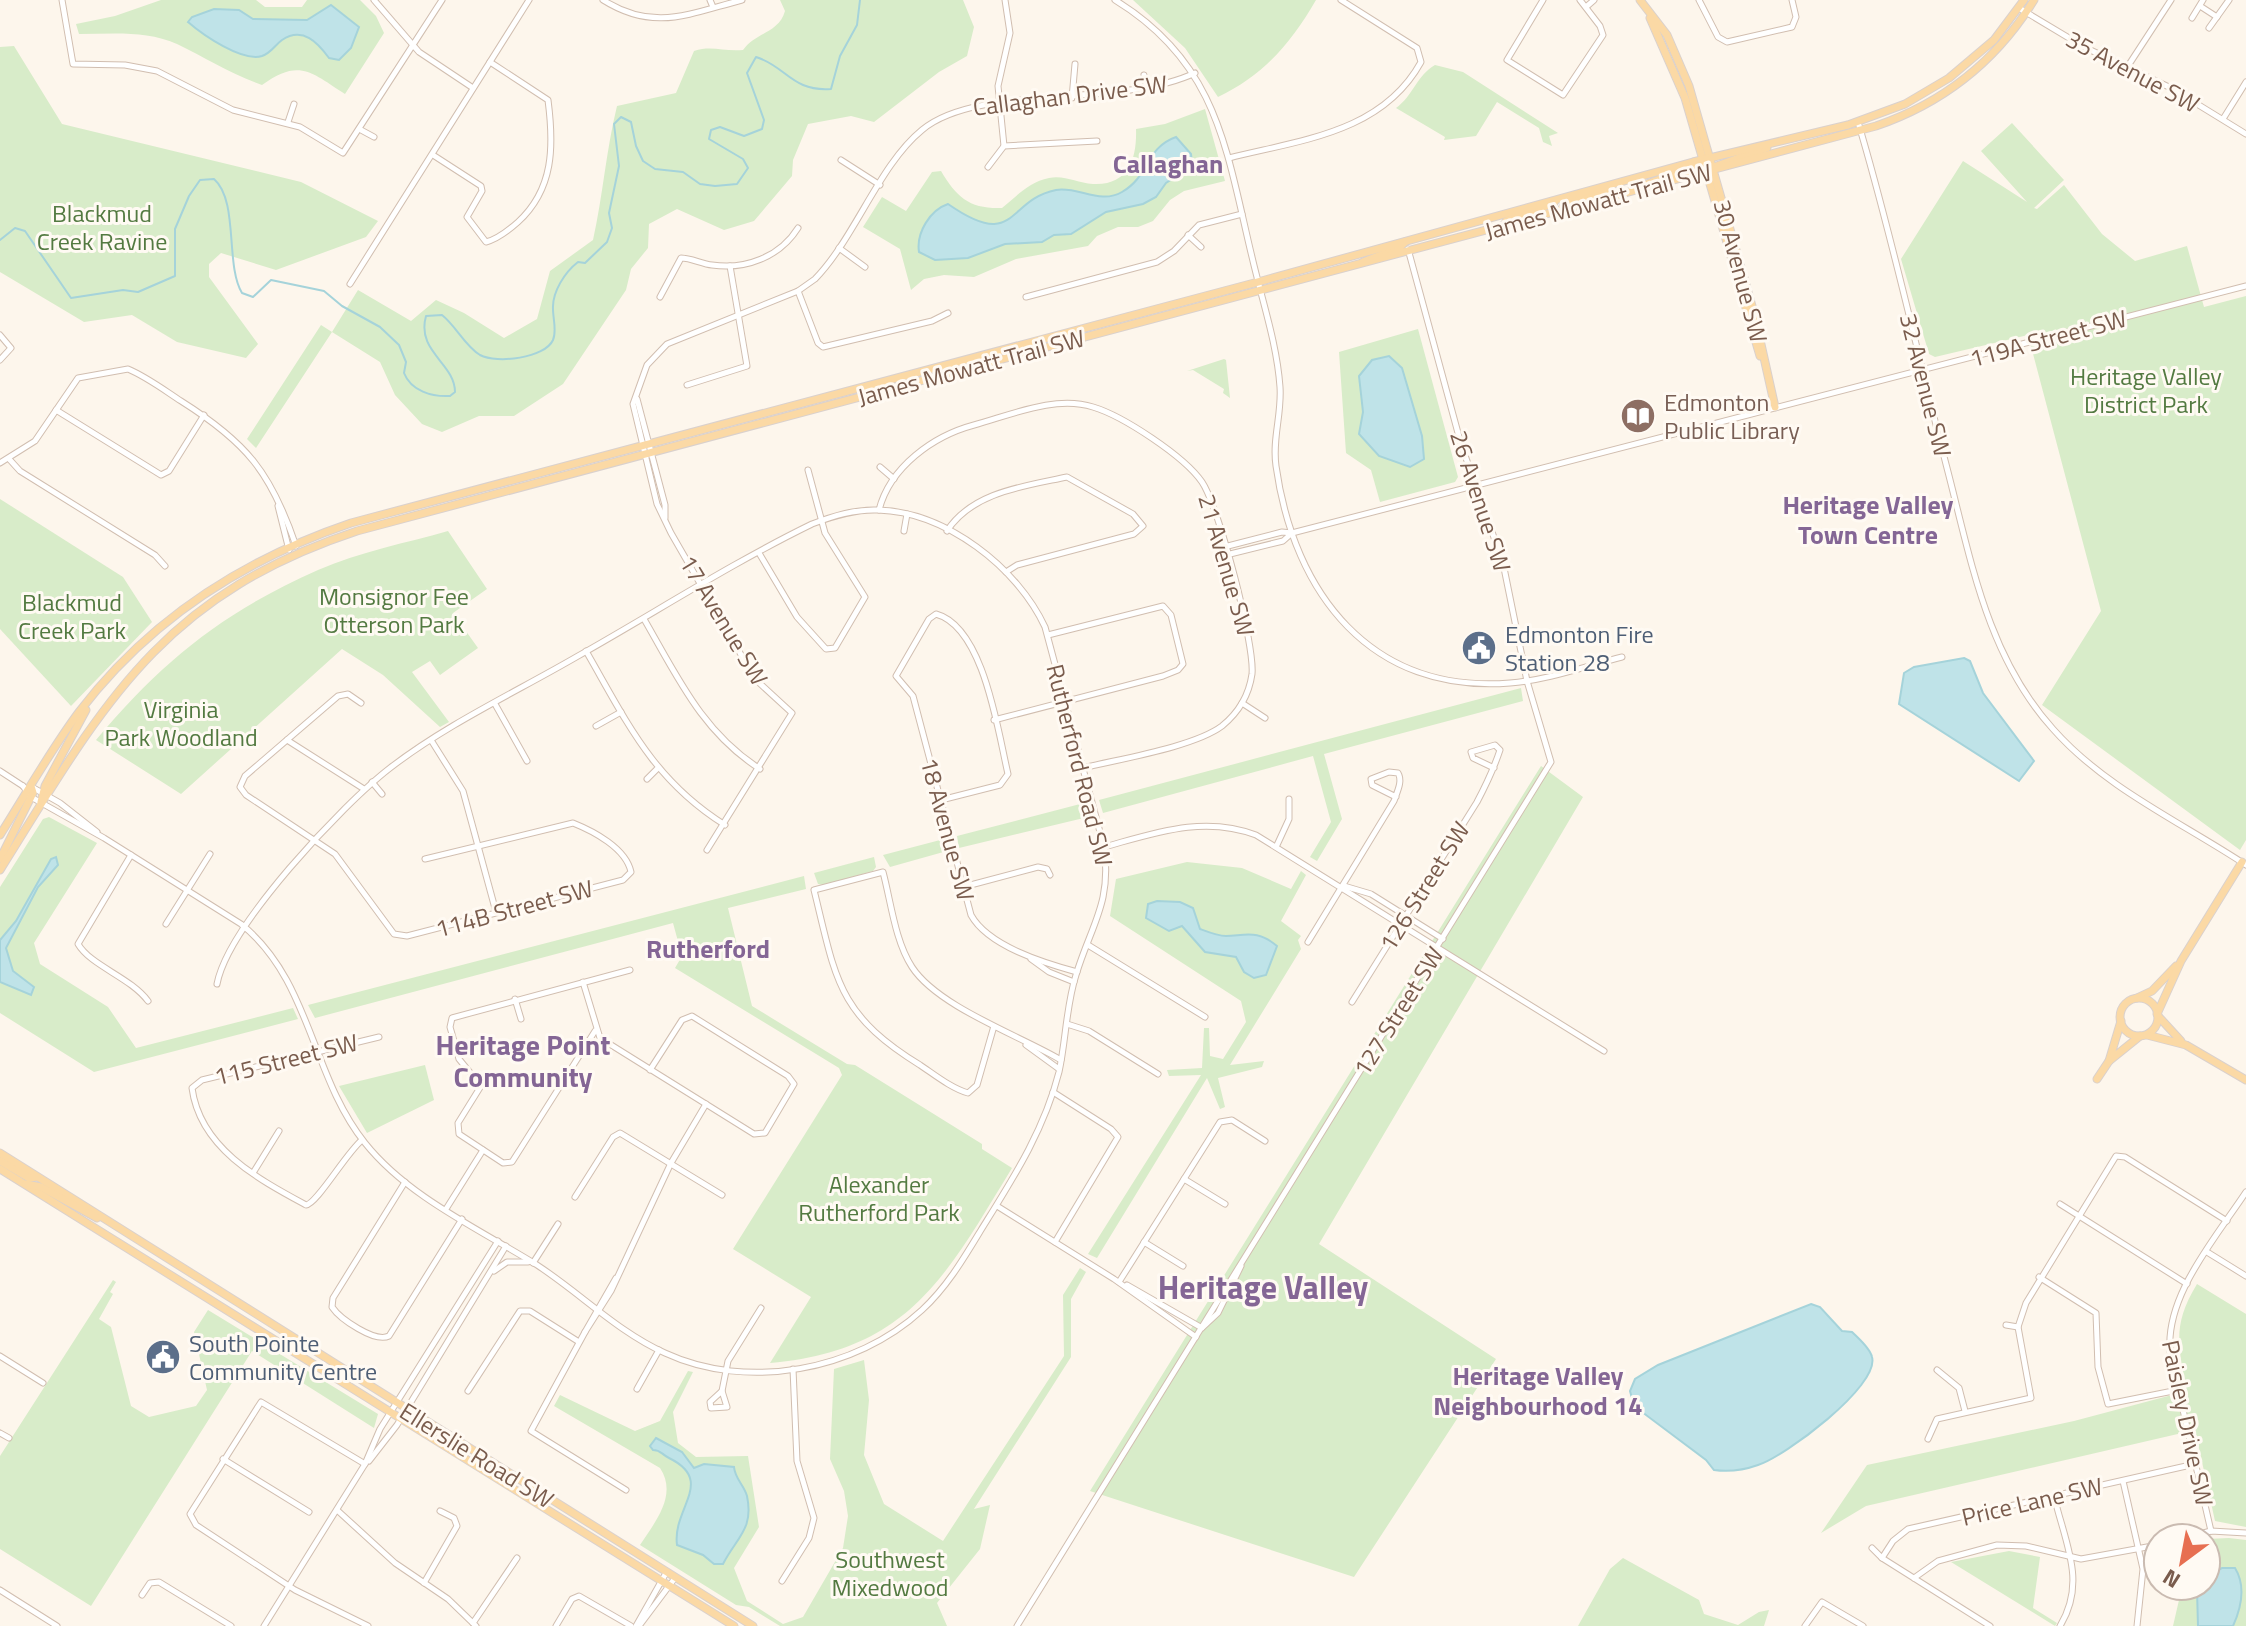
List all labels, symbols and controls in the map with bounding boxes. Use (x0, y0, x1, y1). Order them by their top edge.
street label: 35 Avenue SW (2060, 21, 2206, 121)
street label: Callaghan Drive SW (971, 65, 1169, 125)
district label: Callaghan (1113, 144, 1223, 183)
street label: James Mowatt Trail SW (1480, 153, 1716, 249)
park label: Blackmud Creek Ravine (37, 195, 167, 259)
street label: 30 Avenue SW (1705, 195, 1777, 347)
street label: 119A Street SW (1965, 300, 2131, 376)
street label: 32 Avenue SW (1891, 309, 1961, 461)
street label: James Mowatt Trail SW (853, 319, 1089, 415)
park label: Heritage Valley District Park (2070, 358, 2222, 422)
place label: Edmonton Public Library (1664, 384, 1800, 448)
library icon: Edmonton Public Library (1619, 397, 1657, 435)
street label: 26 Avenue SW (1441, 426, 1521, 576)
district label: Heritage Valley Town Centre (1782, 485, 1954, 554)
street label: 21 Avenue SW (1189, 489, 1265, 641)
street label: 17 Avenue SW (671, 548, 777, 692)
park label: Monsignor Fee Otterson Park (319, 578, 469, 642)
park label: Blackmud Creek Park (18, 584, 126, 648)
place label: Edmonton Fire Station 28 (1505, 616, 1654, 680)
public building icon: Edmonton Fire Station 28 (1460, 629, 1498, 667)
street label: Rutherford Road SW (1037, 660, 1123, 870)
park label: Virginia Park Woodland (104, 691, 258, 755)
street label: 18 Avenue SW (912, 753, 984, 905)
street label: 126 Street SW (1370, 814, 1478, 958)
street label: 114B Street SW (431, 870, 597, 946)
district label: Rutherford (646, 929, 770, 968)
street label: 127 Street SW (1344, 939, 1452, 1083)
district label: Heritage Point Community (436, 1023, 610, 1098)
street label: 115 Street SW (210, 1024, 362, 1094)
park label: Alexander Rutherford Park (798, 1166, 960, 1230)
district label: Heritage Valley (1158, 1263, 1368, 1311)
place label: South Pointe Community Centre (189, 1325, 377, 1389)
street label: Paisley Drive SW (2153, 1337, 2223, 1509)
public building icon: South Pointe Community Centre (144, 1338, 182, 1376)
district label: Heritage Valley Neighbourhood 14 (1433, 1356, 1643, 1425)
street label: Ellerslie Road SW (393, 1393, 561, 1517)
street label: Price Lane SW (1958, 1467, 2106, 1535)
north arrow (2142, 1522, 2222, 1602)
park label: Southwest Mixedwood (832, 1541, 949, 1605)
text: N (2156, 1561, 2187, 1597)

